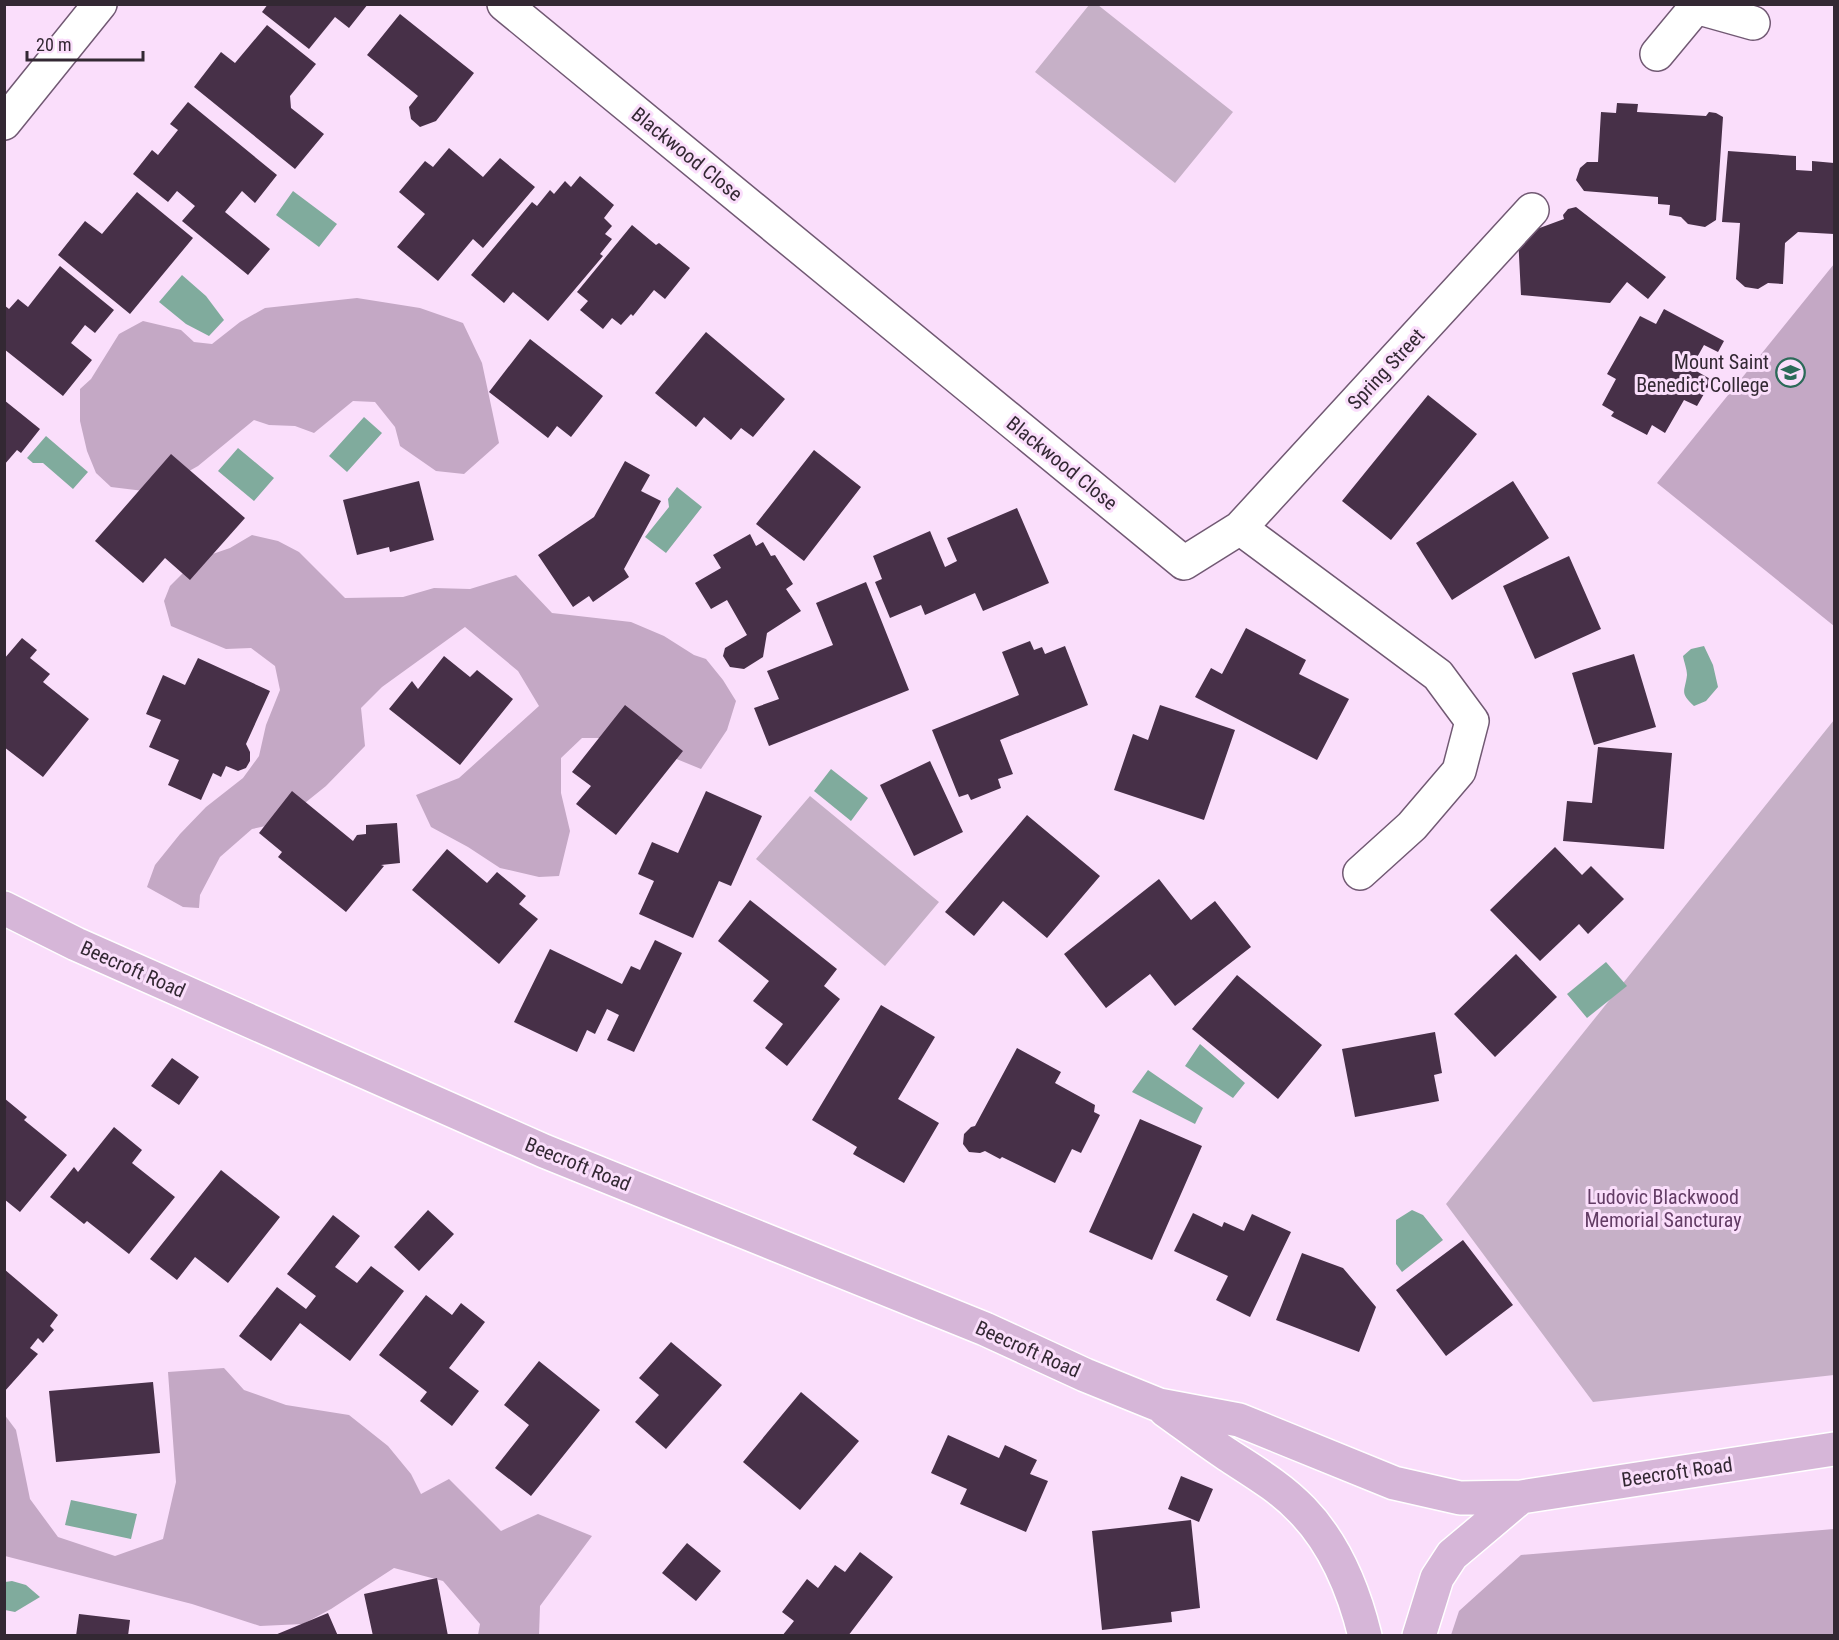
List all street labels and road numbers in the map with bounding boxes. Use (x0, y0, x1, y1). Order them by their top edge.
street label: Blackwood Close (627, 102, 747, 206)
street label: Spring Street (1342, 323, 1430, 414)
street label: Blackwood Close (1002, 411, 1122, 515)
street label: Beecroft Road (77, 935, 189, 1003)
street label: Beecroft Road (522, 1132, 634, 1196)
street label: Beecroft Road (972, 1315, 1084, 1383)
street label: Beecroft Road (1620, 1452, 1734, 1492)

